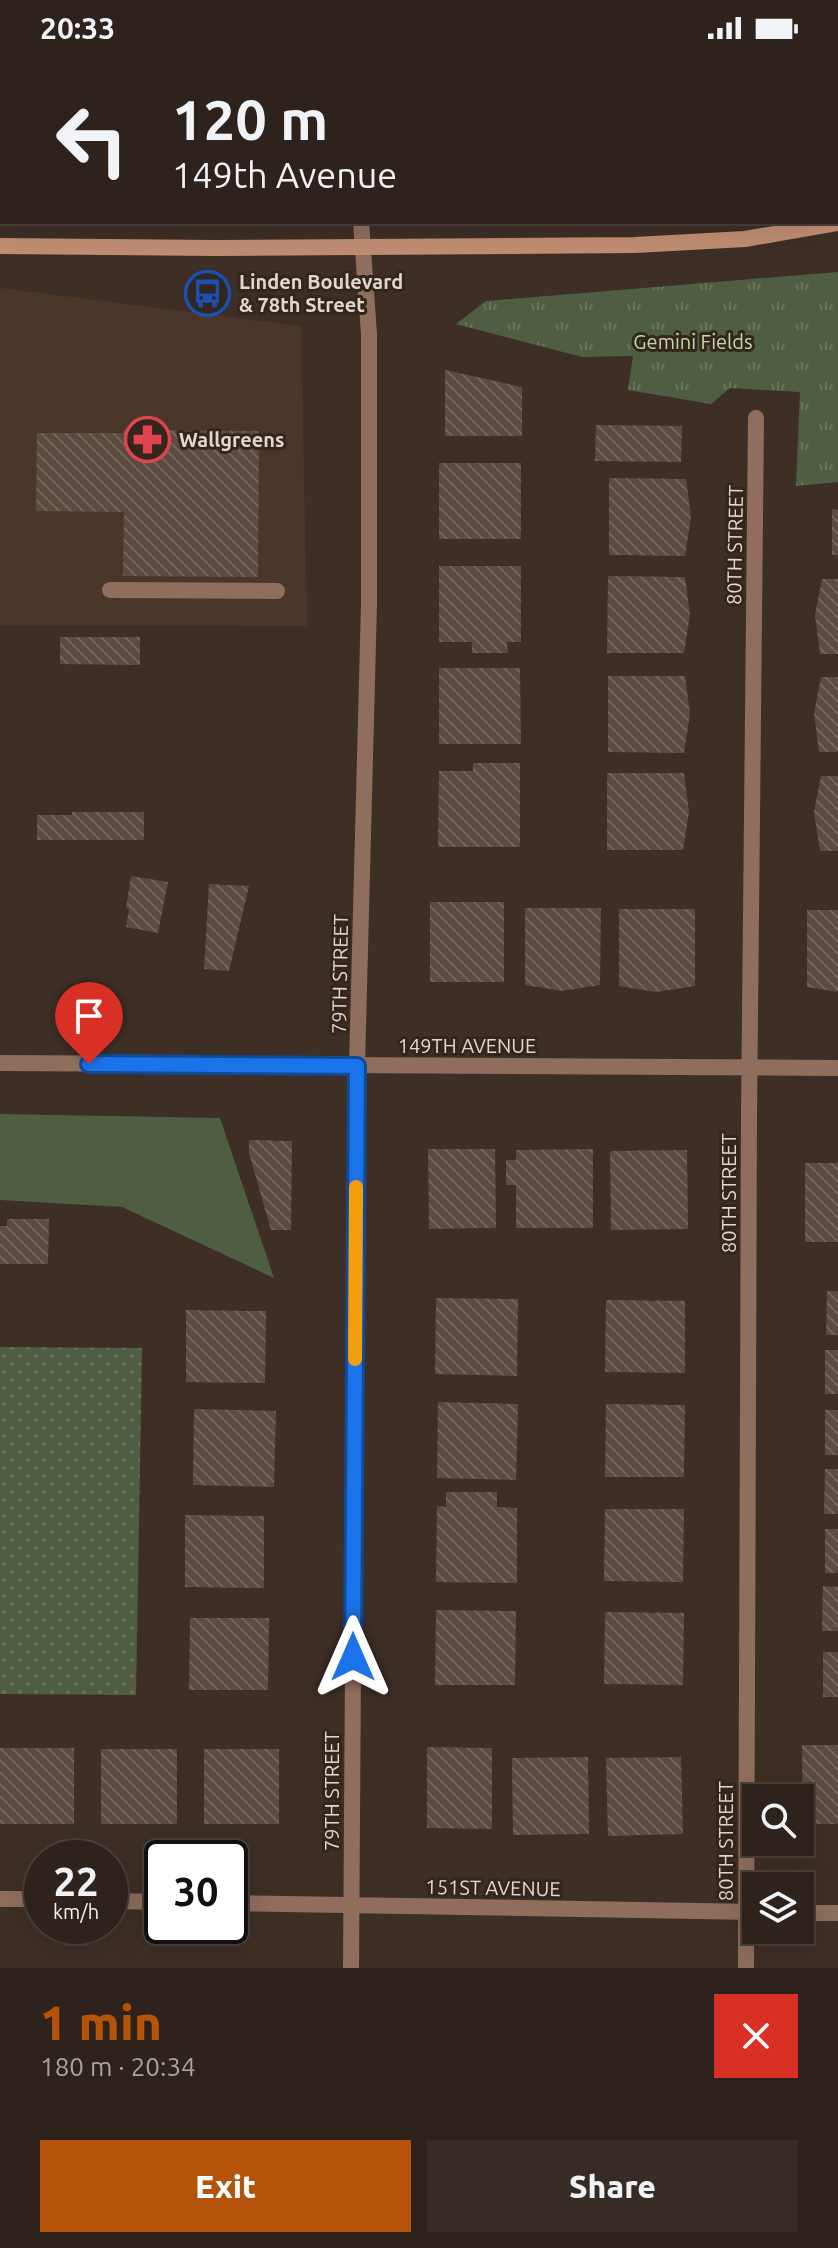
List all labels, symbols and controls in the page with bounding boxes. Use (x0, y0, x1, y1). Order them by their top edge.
text: 20:33 (40, 11, 115, 45)
icon: left (40, 88, 144, 192)
text: 120 m (172, 88, 328, 151)
text: 149th Avenue (172, 154, 397, 195)
bus stop icon: Linden Boulevard & 78th Street (184, 269, 232, 317)
place label: Linden Boulevard & 78th Street (239, 270, 403, 316)
park label: Gemini Fields (633, 330, 753, 353)
pharmacy icon: Wallgreens (124, 416, 172, 464)
place label: Wallgreens (179, 428, 284, 451)
street label: 80TH STREET (722, 485, 747, 605)
street label: 79TH STREET (327, 914, 352, 1034)
pin (55, 982, 123, 1064)
icon: arrive (67, 994, 111, 1038)
street label: 149TH AVENUE (398, 1034, 536, 1057)
street label: 80TH STREET (717, 1133, 740, 1253)
position arrow (311, 1615, 395, 1699)
street label: 79TH STREET (320, 1731, 343, 1851)
street label: 80TH STREET (714, 1781, 737, 1901)
map controls (742, 1784, 814, 1944)
button: search (742, 1784, 814, 1856)
speed limit sign: 30 (144, 1840, 248, 1944)
text: 22 (53, 1859, 99, 1904)
button: layers (742, 1872, 814, 1944)
street label: 151ST AVENUE (425, 1875, 561, 1900)
text: km/h (53, 1900, 99, 1923)
button: close (714, 1994, 798, 2078)
text: 1 min (40, 1995, 162, 2049)
text: 180 m · 20:34 (40, 2052, 196, 2081)
button: Exit (40, 2140, 411, 2232)
button: Share (427, 2140, 798, 2232)

